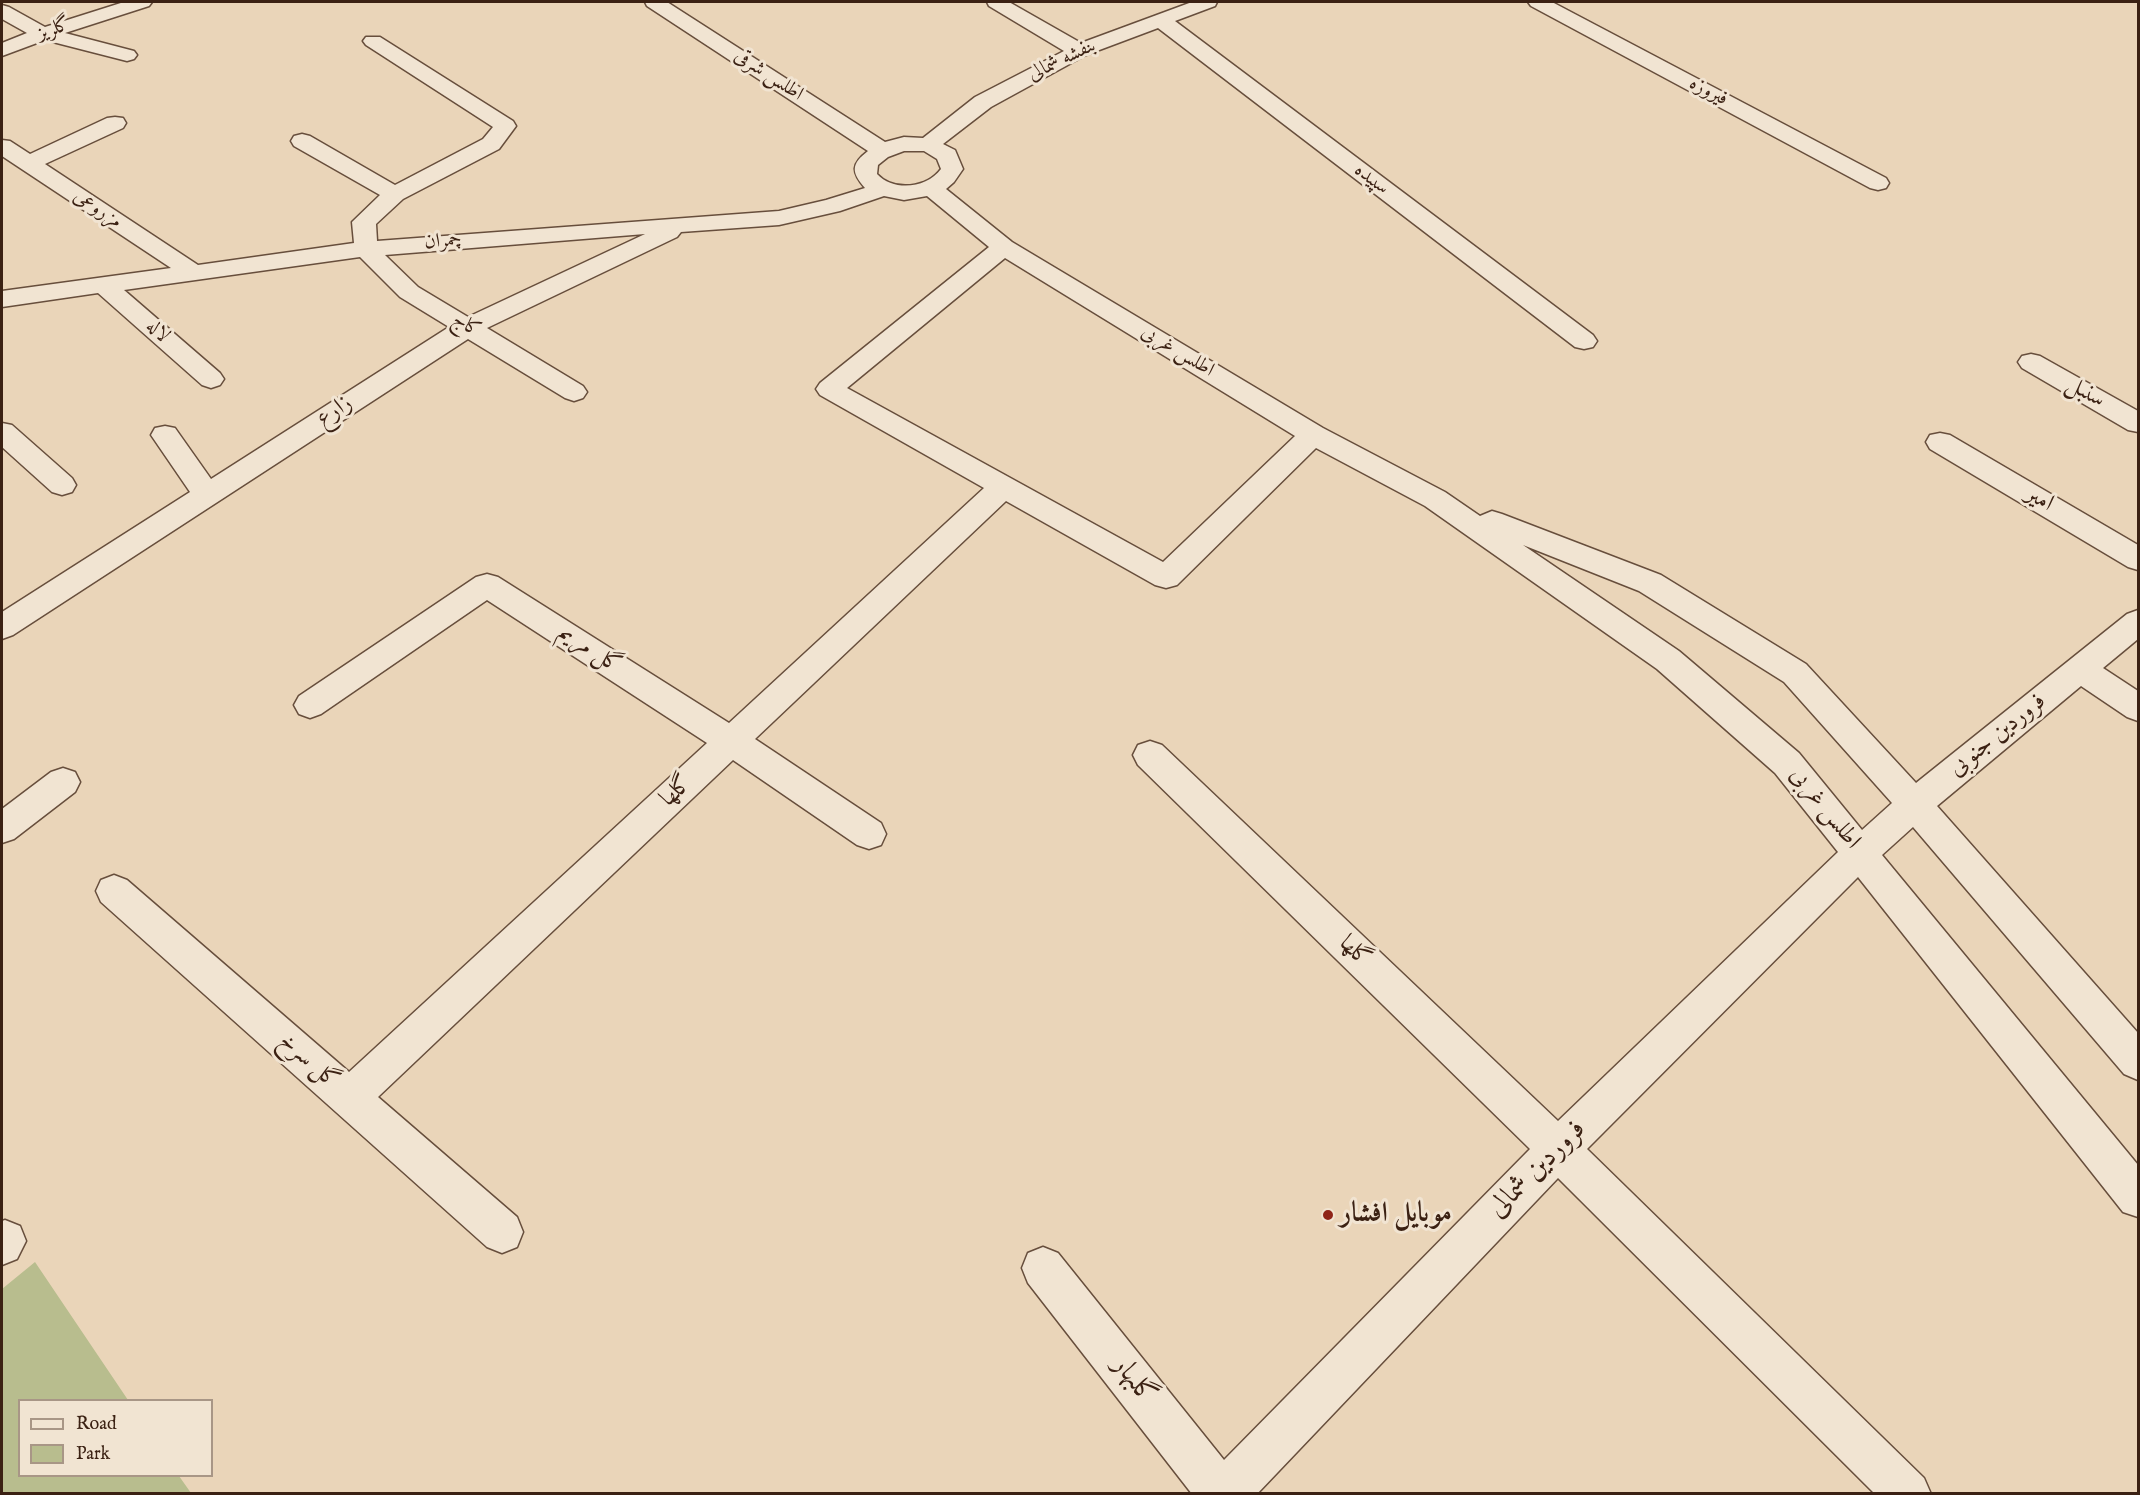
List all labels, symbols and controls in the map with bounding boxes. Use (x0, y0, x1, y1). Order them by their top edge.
street label: گلریز (34, 13, 74, 47)
street label: بنفشه شمالی (1024, 34, 1100, 88)
street label: اطلس شرقی (729, 45, 807, 107)
street label: فیروزه (1685, 72, 1731, 112)
street label: سپیده (1349, 159, 1393, 201)
street label: مزروعی (68, 185, 126, 235)
street label: چمران (423, 228, 463, 256)
street label: کاج (448, 308, 484, 344)
street label: لاله (140, 315, 174, 349)
street label: اطلس غربی (1136, 321, 1218, 383)
street label: سنبل (2060, 371, 2110, 415)
street label: زارع (312, 390, 358, 434)
street label: امیر (2020, 481, 2058, 519)
street label: گل مریم (552, 619, 626, 681)
street label: فروردین جنوبی (1943, 688, 2053, 784)
street label: اطلس غربی (1782, 762, 1866, 856)
street label: گلها (655, 770, 699, 814)
street label: گلها (1332, 930, 1376, 974)
street label: گل سرخ (272, 1028, 344, 1096)
street label: فروردین شمالی (1482, 1114, 1594, 1226)
place label: موبایل افشار (1340, 1198, 1452, 1232)
marker: موبایل افشار (1321, 1208, 1335, 1222)
street label: گلبهار (1104, 1350, 1162, 1412)
legend (18, 1399, 213, 1477)
text: Road (76, 1413, 117, 1436)
text: Park (76, 1443, 110, 1466)

